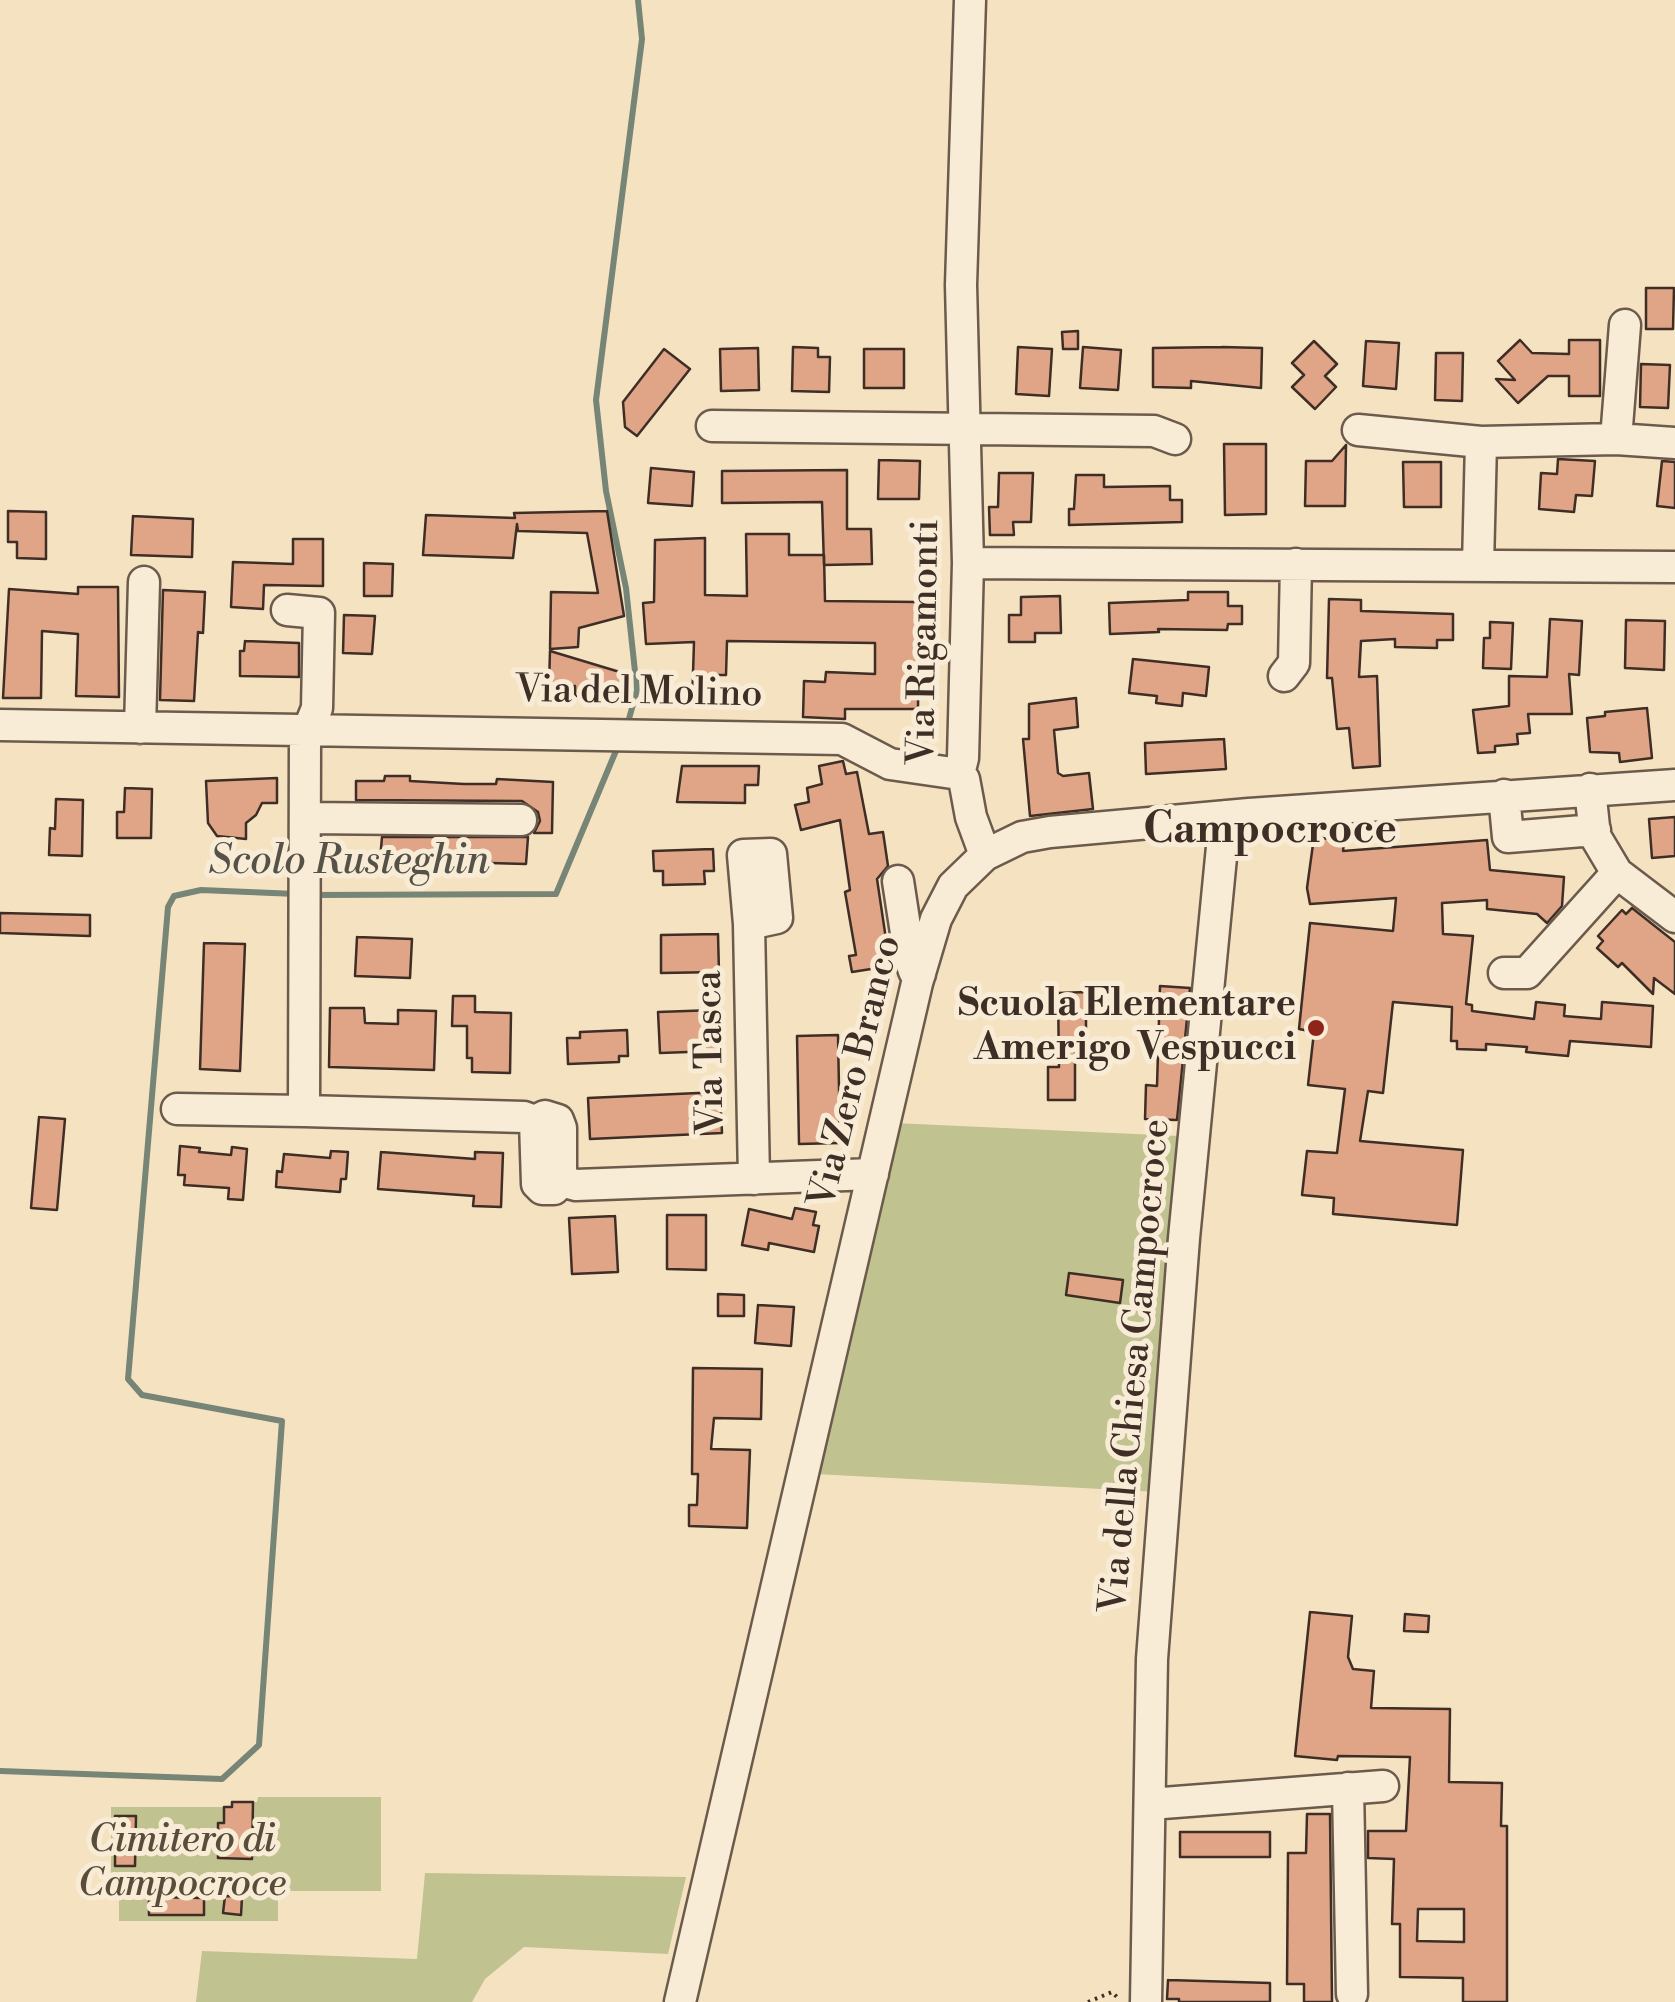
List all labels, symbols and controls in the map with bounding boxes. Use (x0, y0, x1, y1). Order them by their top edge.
street label: Via Rigamonti (901, 519, 951, 765)
street label: Via del Molino (515, 669, 763, 719)
district label: Campocroce (1143, 807, 1397, 857)
water label: Scolo Rusteghin (209, 839, 489, 887)
street label: Via Zero Branco (801, 931, 913, 1213)
street label: Via Tasca (688, 970, 736, 1134)
place label: Scuola Elementare Amerigo Vespucci (958, 983, 1296, 1072)
marker: Scuola Elementare Amerigo Vespucci (1305, 1017, 1327, 1039)
street label: Via della Chiesa Campocroce (1093, 1117, 1181, 1615)
park label: Cimitero di Campocroce (78, 1819, 286, 1908)

